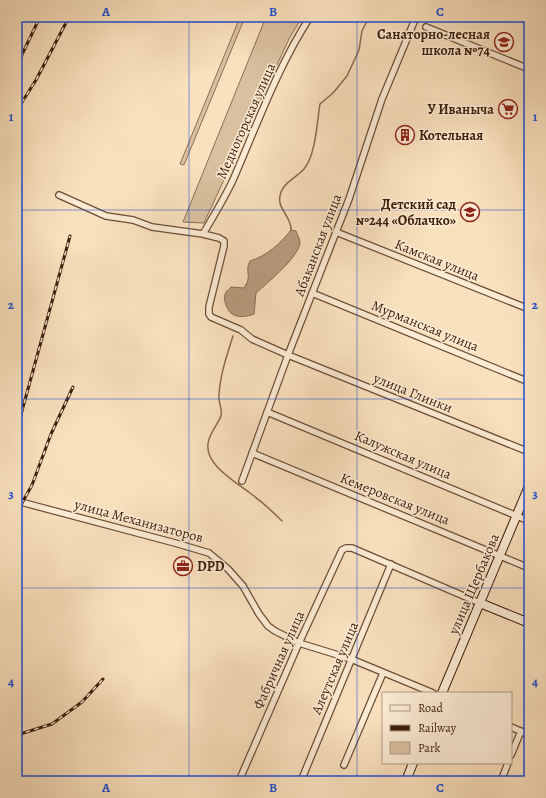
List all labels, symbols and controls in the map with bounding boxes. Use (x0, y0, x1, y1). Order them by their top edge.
text: A (101, 3, 111, 20)
text: B (269, 3, 277, 20)
text: C (436, 3, 444, 20)
place label: Санаторно-лесная школа №74 (377, 25, 490, 60)
school or university icon: Санаторно-лесная школа №74 (493, 31, 515, 53)
street label: Медногорская улица (212, 59, 280, 182)
supermarket icon: У Иваныча (497, 98, 519, 120)
place label: У Иваныча (427, 100, 494, 119)
text: 1 (9, 108, 14, 125)
text: 1 (533, 108, 538, 125)
building icon: Котельная (394, 124, 416, 146)
place label: Котельная (419, 126, 483, 145)
street label: Абаканская улица (289, 191, 346, 300)
place label: Детский сад №244 «Облачко» (355, 195, 456, 230)
school or university icon: Детский сад №244 «Облачко» (459, 201, 481, 223)
street label: Камская улица (392, 234, 483, 286)
text: 2 (8, 296, 15, 313)
street label: Мурманская улица (369, 296, 482, 356)
text: 2 (532, 296, 539, 313)
street label: улица Глинки (370, 368, 455, 417)
street label: Калужская улица (352, 426, 455, 484)
street label: Кемеровская улица (337, 468, 453, 530)
text: 3 (8, 485, 14, 502)
text: 3 (532, 485, 538, 502)
street label: улица Механизаторов (72, 494, 206, 547)
street label: улица Щербакова (444, 530, 504, 638)
office icon: DPD (172, 555, 194, 577)
place label: DPD (197, 557, 225, 576)
street label: Фабричная улица (249, 607, 309, 712)
street label: Алеутская улица (307, 618, 363, 718)
text: 4 (8, 673, 14, 690)
text: 4 (532, 673, 538, 690)
legend (382, 692, 512, 764)
text: Road (418, 700, 444, 716)
text: Railway (418, 720, 457, 736)
text: Park (418, 740, 441, 756)
text: A (101, 779, 111, 796)
text: B (269, 779, 277, 796)
text: C (436, 779, 444, 796)

